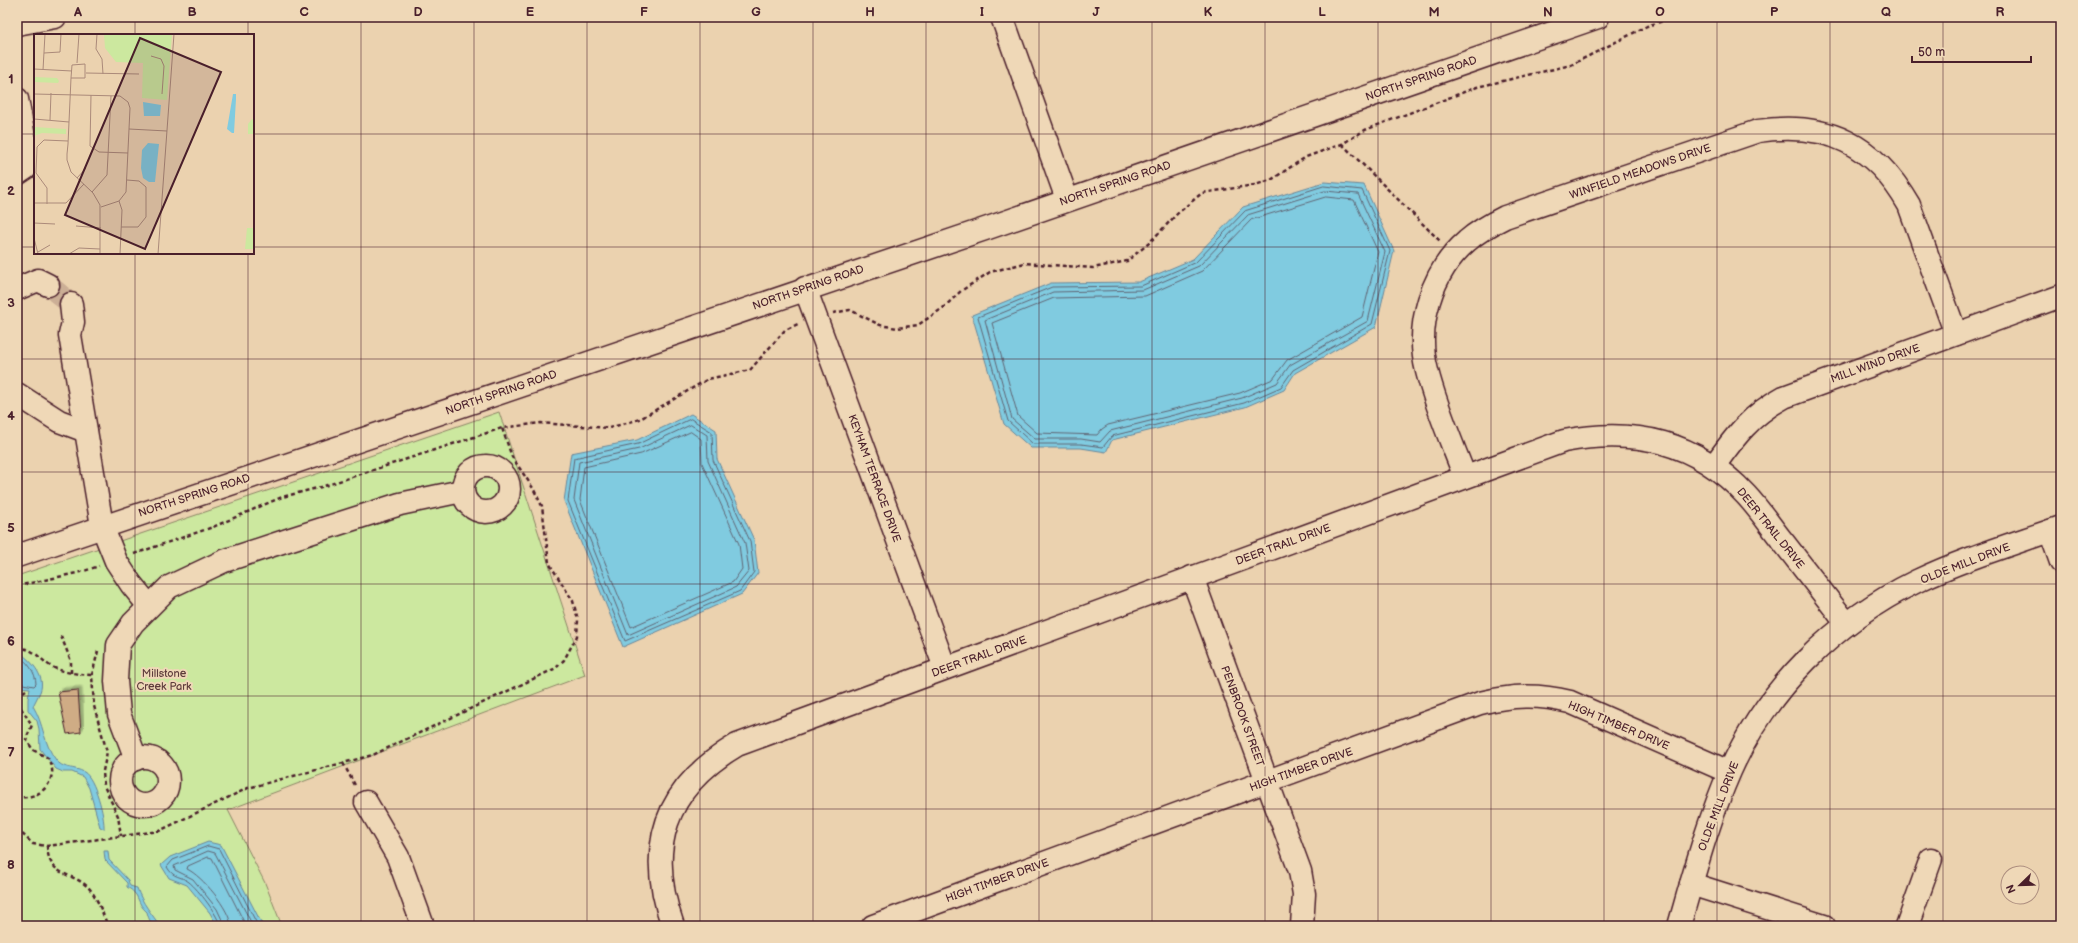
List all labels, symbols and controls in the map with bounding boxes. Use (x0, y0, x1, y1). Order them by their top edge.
text: A (73, 4, 82, 20)
text: B (187, 4, 197, 20)
text: C (299, 4, 309, 20)
text: D (413, 4, 423, 20)
text: E (526, 4, 535, 20)
text: F (640, 4, 648, 20)
text: G (751, 4, 761, 20)
text: H (865, 4, 875, 20)
text: I (980, 4, 984, 20)
text: J (1092, 4, 1100, 20)
text: K (1204, 4, 1213, 20)
text: L (1318, 4, 1326, 20)
text: M (1428, 4, 1440, 20)
text: N (1543, 4, 1553, 20)
text: O (1655, 4, 1665, 20)
text: P (1770, 4, 1779, 20)
text: Q (1881, 4, 1891, 20)
text: R (1996, 4, 2005, 20)
inset map (34, 34, 254, 254)
scale bar (1912, 38, 2031, 64)
text: 50 m (1918, 45, 1945, 60)
street label: NORTH SPRING ROAD (1364, 53, 1478, 104)
text: 1 (8, 71, 14, 87)
street label: WINFIELD MEADOWS DRIVE (1568, 141, 1713, 202)
street label: NORTH SPRING ROAD (1058, 158, 1172, 209)
text: 2 (7, 183, 15, 199)
street label: NORTH SPRING ROAD (751, 262, 865, 313)
text: 3 (7, 295, 15, 311)
street label: MILL WIND DRIVE (1829, 341, 1922, 386)
street label: NORTH SPRING ROAD (444, 367, 558, 418)
text: 4 (7, 408, 15, 424)
street label: KEYHAM TERRACE DRIVE (845, 413, 904, 544)
street label: NORTH SPRING ROAD (137, 471, 252, 520)
street label: DEER TRAIL DRIVE (1734, 485, 1807, 571)
text: 5 (7, 520, 15, 536)
street label: DEER TRAIL DRIVE (1234, 521, 1332, 568)
street label: OLDE MILL DRIVE (1919, 540, 2012, 587)
text: 6 (7, 633, 15, 649)
street label: DEER TRAIL DRIVE (930, 633, 1028, 680)
street label: PENBROOK STREET (1218, 664, 1267, 769)
park label: Millstone Creek Park (136, 667, 192, 693)
street label: HIGH TIMBER DRIVE (1566, 698, 1671, 753)
text: 7 (7, 745, 15, 761)
street label: HIGH TIMBER DRIVE (1248, 745, 1355, 794)
street label: OLDE MILL DRIVE (1695, 760, 1742, 853)
street label: HIGH TIMBER DRIVE (944, 856, 1051, 905)
text: 8 (7, 857, 15, 873)
north arrow (2000, 865, 2040, 905)
text: N (2004, 882, 2019, 895)

